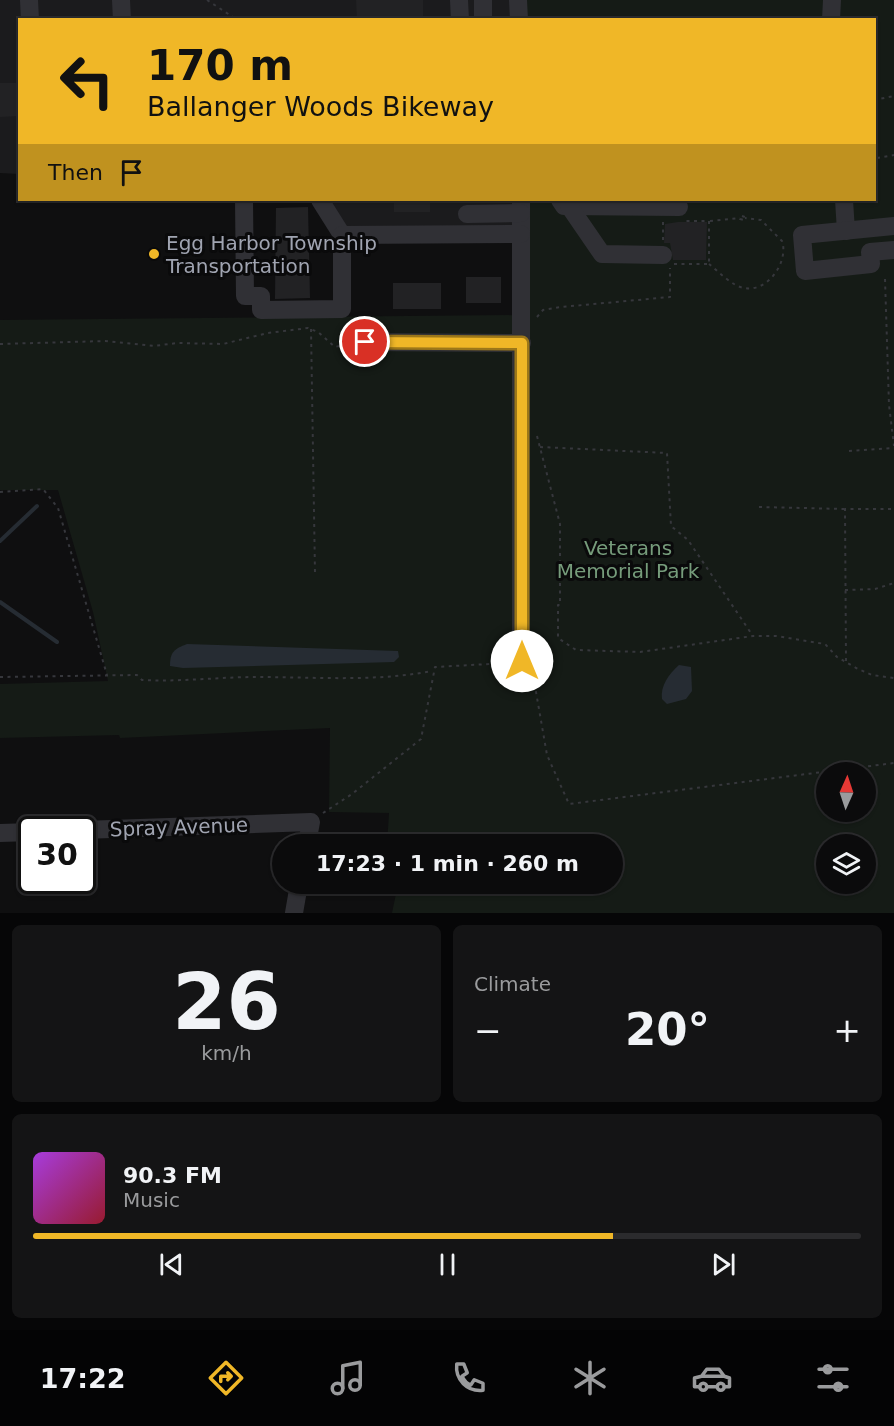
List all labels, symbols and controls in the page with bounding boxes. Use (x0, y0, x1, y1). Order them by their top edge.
text: 170 m (147, 41, 293, 90)
icon: left (48, 42, 126, 120)
text: Ballanger Woods Bikeway (147, 91, 494, 122)
icon: arrive (115, 156, 148, 189)
text: Then (48, 160, 103, 185)
place label: Egg Harbor Township Transportation (165, 231, 377, 278)
marker: Egg Harbor Township Transportation (147, 247, 161, 261)
pin (339, 316, 390, 367)
icon: arrive (348, 325, 381, 358)
park label: Veterans Memorial Park (557, 536, 700, 583)
position arrow (490, 629, 554, 693)
north arrow (816, 762, 876, 822)
map controls (816, 762, 876, 894)
street label: Spray Avenue (109, 813, 249, 841)
speed limit sign: 30 (18, 816, 96, 894)
button: layers (816, 834, 876, 894)
text: 17:23 · 1 min · 260 m (316, 851, 579, 876)
text: 26 (172, 957, 281, 1047)
text: Climate (474, 972, 551, 996)
text: 20° (625, 1003, 710, 1056)
text: − (474, 1011, 502, 1050)
text: + (833, 1011, 861, 1050)
text: km/h (201, 1041, 252, 1065)
text: 90.3 FM (123, 1163, 222, 1188)
text: Music (123, 1188, 180, 1212)
icon: previous (155, 1248, 188, 1281)
icon: pause (431, 1248, 464, 1281)
icon: next (707, 1248, 740, 1281)
icon: directions (205, 1357, 247, 1399)
icon: music (327, 1357, 369, 1399)
icon: phone (448, 1357, 490, 1399)
icon: climate (569, 1357, 611, 1399)
icon: car (691, 1357, 733, 1399)
icon: filters (812, 1357, 854, 1399)
text: 17:22 (40, 1363, 126, 1394)

